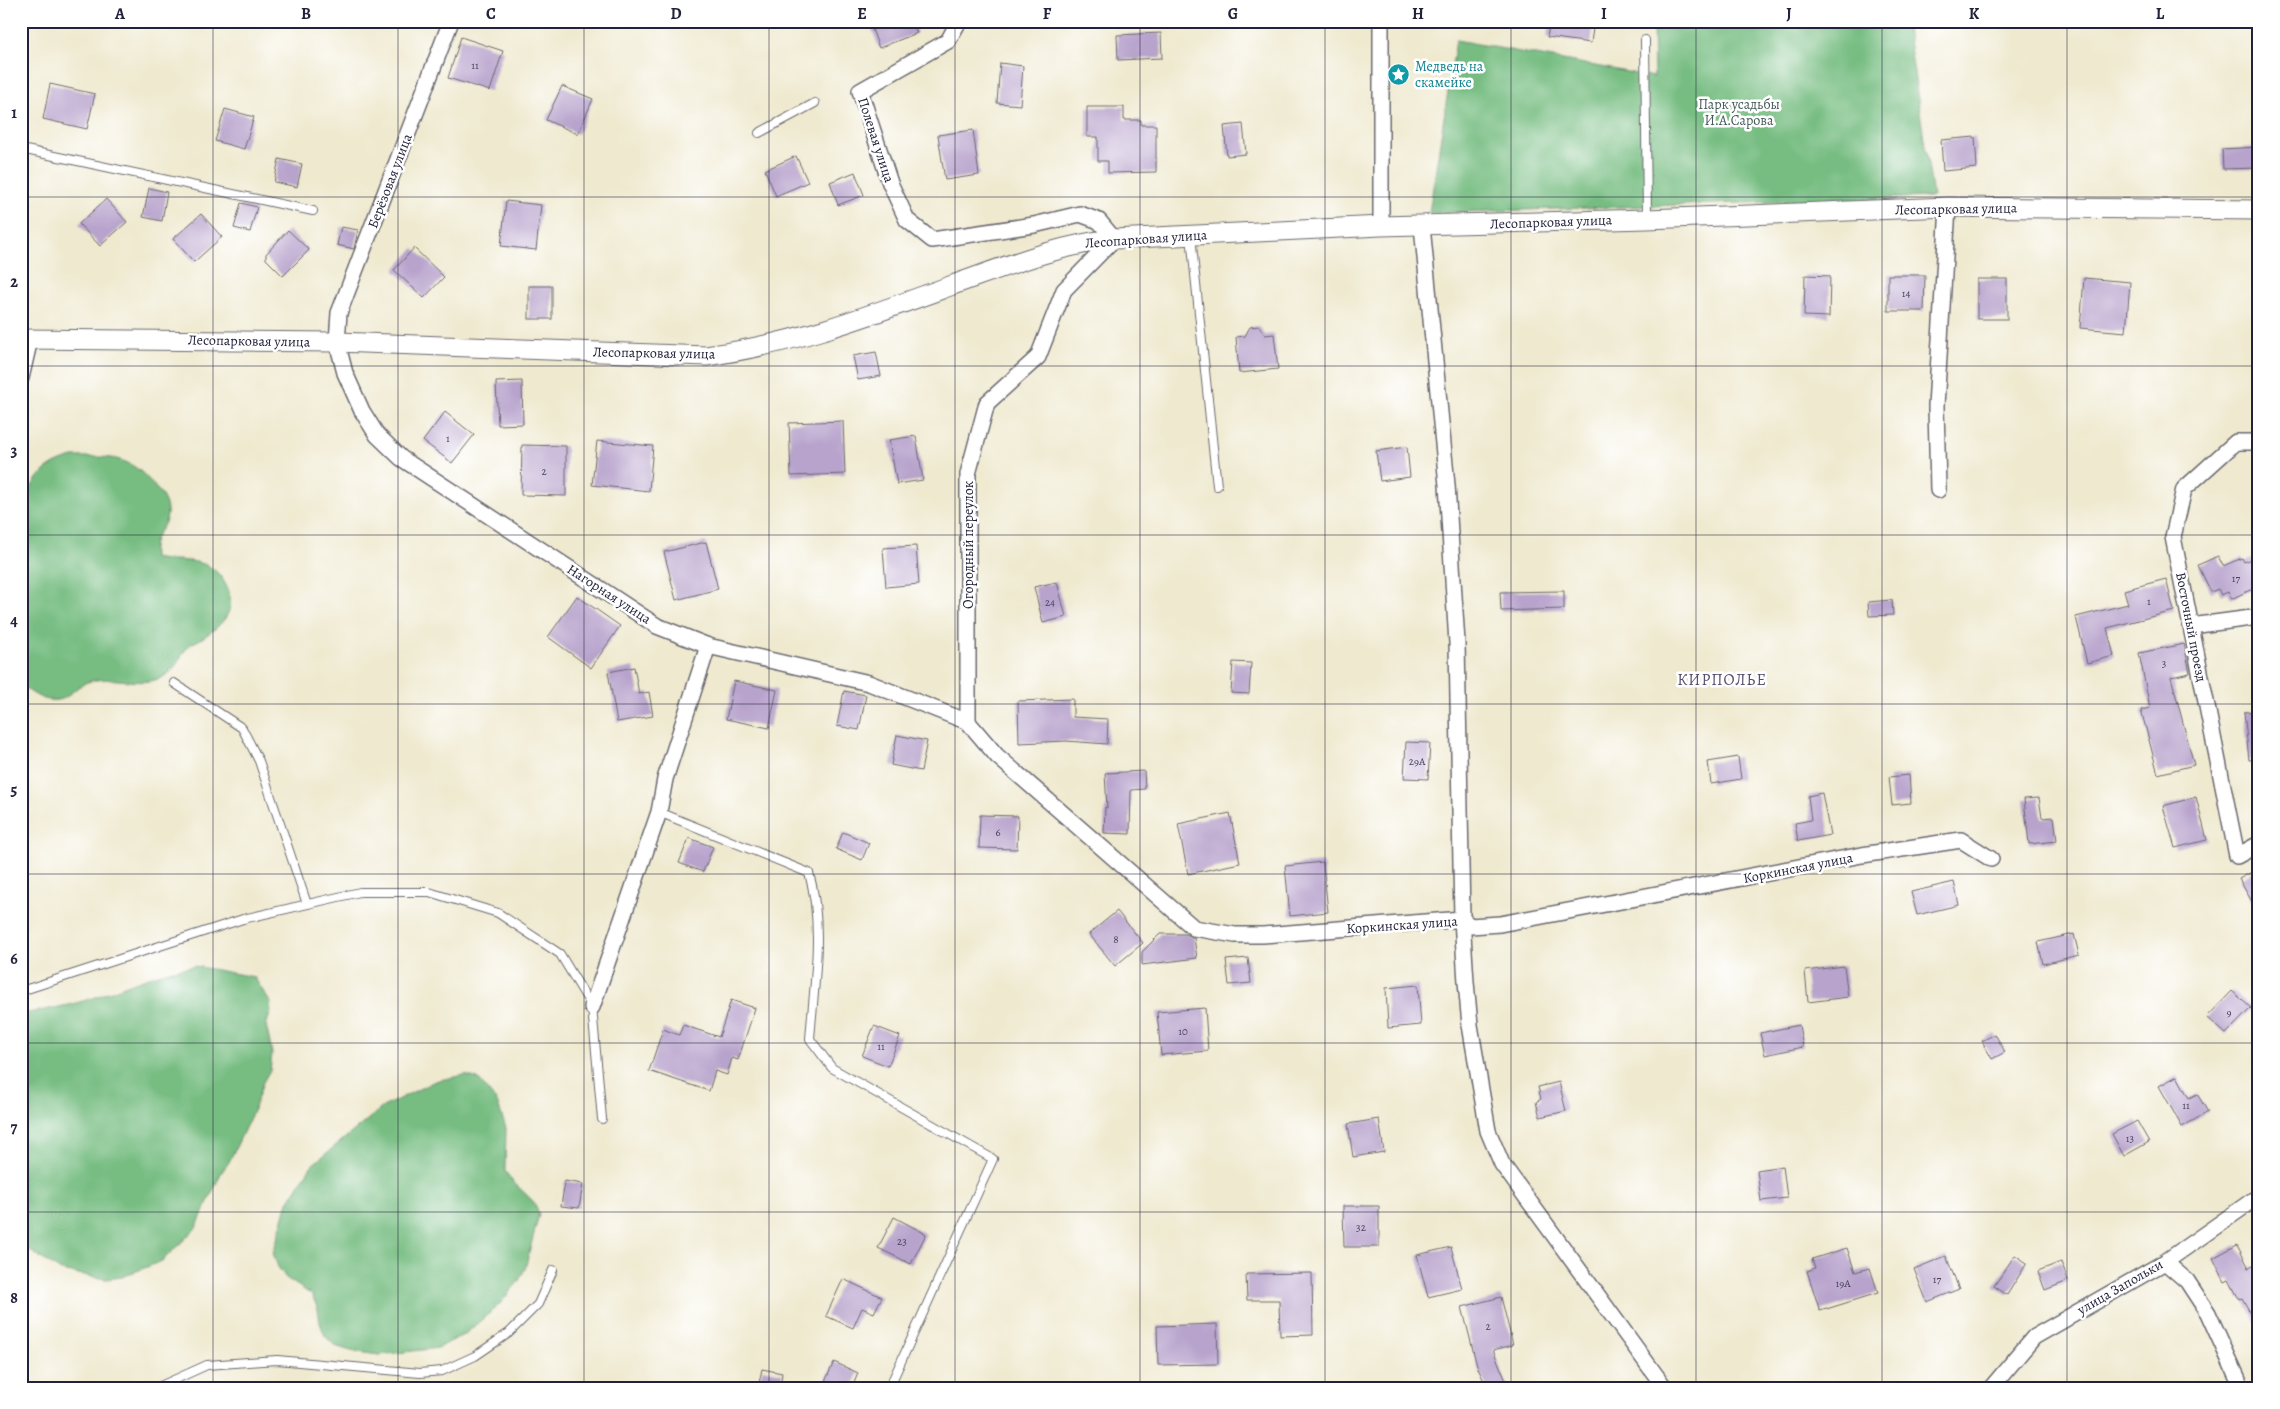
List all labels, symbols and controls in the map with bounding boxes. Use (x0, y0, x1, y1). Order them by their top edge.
text: A (114, 3, 126, 25)
text: B (301, 3, 311, 25)
text: C (486, 3, 496, 25)
text: D (670, 3, 682, 25)
text: E (857, 3, 867, 25)
text: F (1043, 3, 1052, 25)
text: G (1228, 3, 1238, 25)
text: H (1412, 3, 1424, 25)
text: I (1601, 3, 1607, 25)
text: J (1786, 3, 1792, 25)
text: K (1969, 3, 1980, 25)
text: L (2156, 3, 2165, 25)
place label: Медведь на скамейке (1415, 57, 1484, 92)
house number: 11 (471, 58, 479, 73)
place icon: Медведь на скамейке (1387, 62, 1411, 86)
street label: Полевая улица (853, 95, 899, 186)
park label: Парк усадьбы И.А.Сарова (1698, 95, 1780, 130)
text: 1 (11, 102, 17, 124)
street label: Берёзовая улица (363, 130, 417, 231)
street label: Лесопарковая улица (1895, 198, 2018, 220)
street label: Лесопарковая улица (1490, 210, 1613, 234)
street label: Лесопарковая улица (1084, 225, 1208, 253)
text: 2 (10, 271, 18, 293)
house number: 14 (1902, 286, 1910, 301)
street label: Лесопарковая улица (188, 330, 311, 352)
street label: Лесопарковая улица (593, 342, 716, 364)
house number: 1 (446, 431, 450, 446)
text: 3 (11, 440, 18, 462)
house number: 2 (541, 464, 547, 479)
street label: Огородный переулок (959, 481, 978, 609)
street label: Нагорная улица (563, 560, 655, 629)
street label: Восточный проезд (2171, 570, 2211, 684)
house number: 17 (2232, 571, 2241, 586)
house number: 1 (2147, 594, 2151, 609)
house number: 24 (1045, 595, 1055, 610)
text: 4 (10, 610, 18, 632)
house number: 3 (2162, 656, 2166, 671)
district label: КИРПОЛЬЕ (1677, 669, 1767, 691)
house number: 29А (1409, 754, 1426, 769)
text: 5 (11, 779, 18, 801)
house number: 6 (995, 825, 1001, 840)
street label: Коркинская улица (1742, 848, 1855, 888)
street label: Коркинская улица (1346, 912, 1459, 938)
house number: 8 (1113, 932, 1119, 947)
text: 6 (10, 948, 18, 970)
house number: 9 (2226, 1005, 2232, 1020)
house number: 10 (1178, 1024, 1188, 1039)
house number: 11 (877, 1039, 885, 1054)
house number: 11 (2182, 1098, 2190, 1113)
text: 7 (11, 1117, 18, 1139)
house number: 13 (2126, 1131, 2134, 1146)
house number: 32 (1356, 1220, 1366, 1235)
house number: 23 (897, 1234, 907, 1249)
street label: улица Запольки (2073, 1255, 2166, 1320)
house number: 17 (1933, 1272, 1942, 1287)
house number: 19А (1835, 1276, 1851, 1291)
text: 8 (10, 1287, 18, 1309)
house number: 2 (1485, 1319, 1491, 1334)

